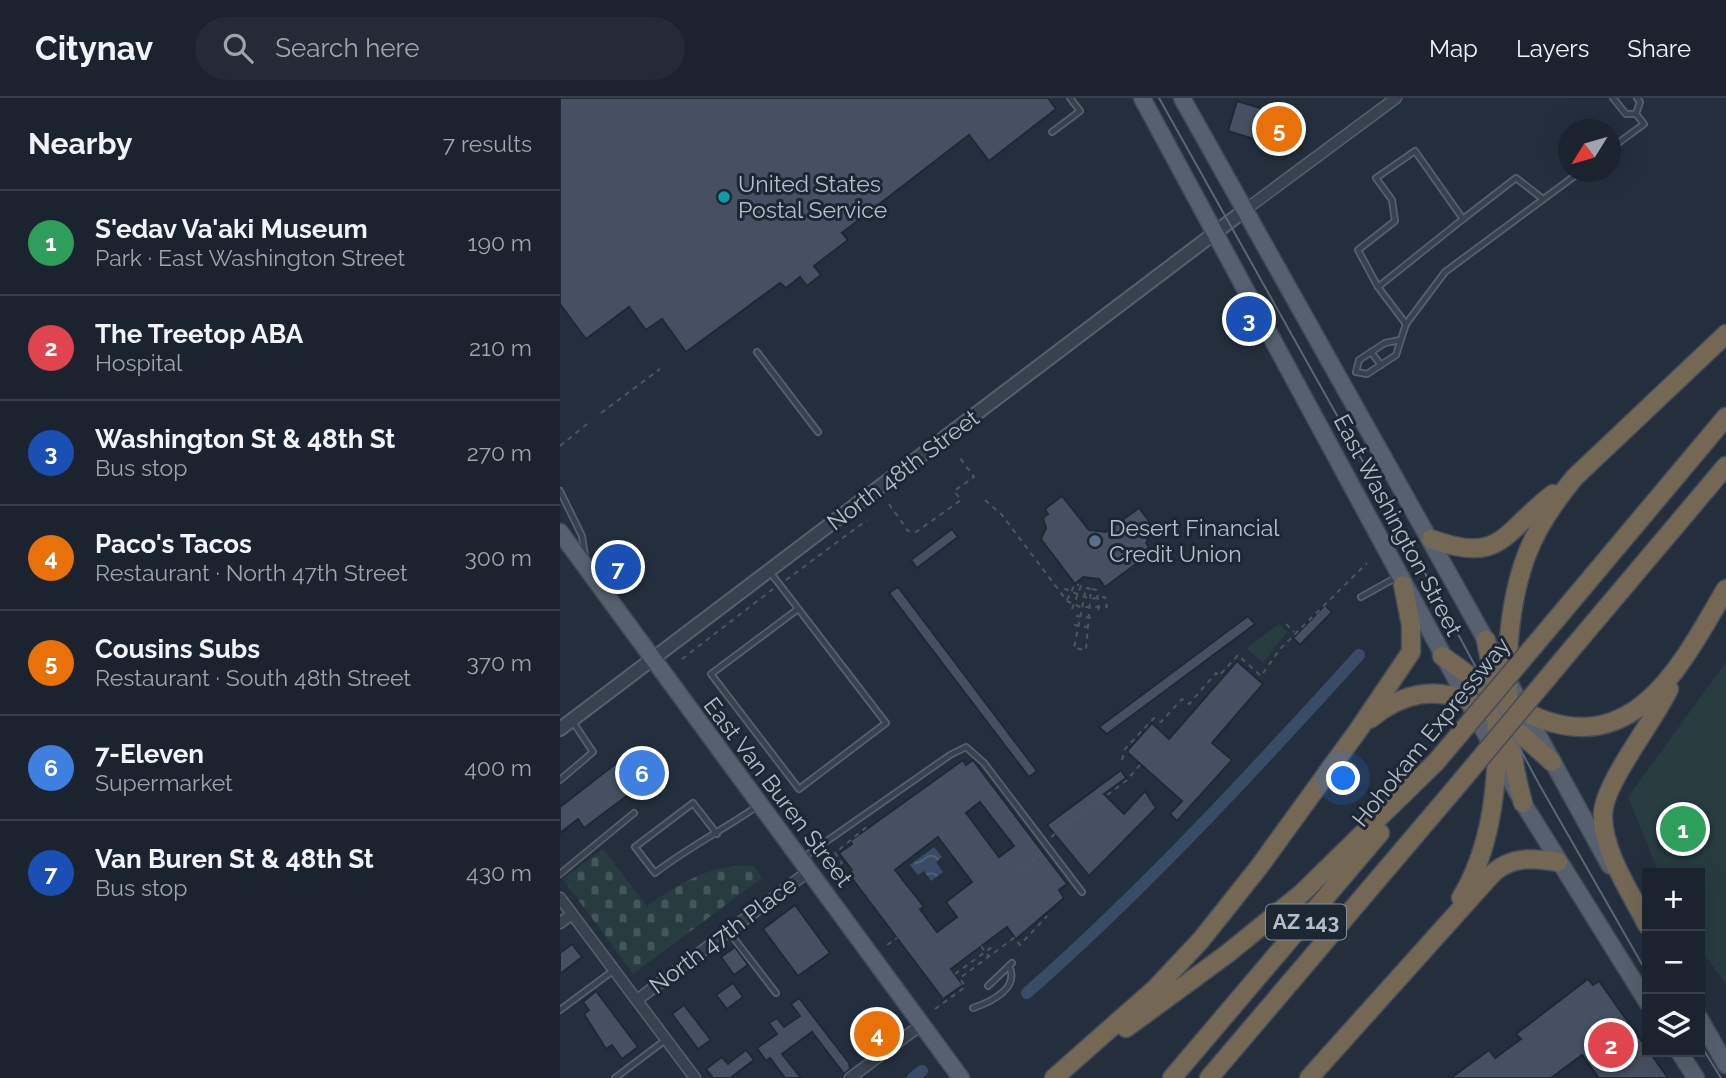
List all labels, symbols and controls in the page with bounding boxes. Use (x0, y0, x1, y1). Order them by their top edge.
search box (195, 17, 685, 80)
text: Citynav (35, 29, 153, 68)
icon: search (219, 29, 257, 67)
text: Search here (275, 33, 420, 63)
text: Map (1429, 34, 1478, 63)
text: Layers (1516, 34, 1589, 63)
text: Share (1627, 34, 1691, 63)
pin: 5 (1256, 103, 1302, 155)
north arrow (1558, 119, 1621, 182)
text: Nearby (28, 126, 132, 161)
text: 7 results (443, 130, 532, 157)
place label: United States Postal Service (738, 170, 887, 223)
marker: United States Postal Service (716, 189, 732, 205)
text: S'edav Va'aki Museum (95, 214, 368, 244)
text: 1 (45, 229, 57, 256)
text: 190 m (468, 229, 532, 256)
text: Park · East Washington Street (95, 244, 405, 271)
pin: 3 (1226, 293, 1272, 345)
text: The Treetop ABA (95, 319, 303, 349)
text: 2 (45, 334, 57, 361)
text: 210 m (469, 334, 532, 361)
text: Hospital (95, 349, 182, 376)
street label: North 48th Street (821, 404, 984, 536)
street label: East Washington Street (1329, 409, 1469, 640)
text: Washington St & 48th St (95, 424, 395, 454)
text: 3 (45, 439, 57, 466)
text: 270 m (467, 439, 532, 466)
text: Bus stop (95, 454, 187, 481)
place label: Desert Financial Credit Union (1109, 514, 1280, 567)
text: Paco's Tacos (95, 529, 252, 559)
marker: Desert Financial Credit Union (1087, 533, 1103, 549)
pin: 7 (595, 541, 641, 593)
text: 4 (44, 544, 58, 571)
text: 300 m (465, 544, 532, 571)
text: Restaurant · North 47th Street (95, 559, 408, 586)
street label: Hohokam Expressway (1346, 632, 1515, 832)
text: Cousins Subs (95, 634, 260, 664)
text: 5 (45, 649, 57, 676)
text: 370 m (467, 649, 532, 676)
text: Restaurant · South 48th Street (95, 664, 411, 691)
street label: East Van Buren Street (698, 692, 859, 892)
text: 7-Eleven (95, 739, 204, 769)
pin: 6 (619, 747, 665, 799)
text: 6 (44, 754, 58, 781)
text: 400 m (464, 754, 532, 781)
your location (1326, 761, 1360, 795)
text: Supermarket (95, 769, 233, 796)
pin: 1 (1660, 803, 1706, 855)
text: Van Buren St & 48th St (95, 844, 374, 874)
text: 7 (45, 859, 57, 886)
text: 430 m (466, 859, 532, 886)
map controls (1642, 868, 1705, 1057)
button: + (1642, 868, 1705, 931)
street label: North 47th Place (644, 871, 802, 999)
text: Bus stop (95, 874, 187, 901)
road number: AZ 143 (1266, 904, 1346, 940)
button: − (1642, 931, 1705, 994)
button: layers (1642, 994, 1705, 1057)
pin: 4 (854, 1008, 900, 1060)
pin: 2 (1588, 1019, 1634, 1071)

